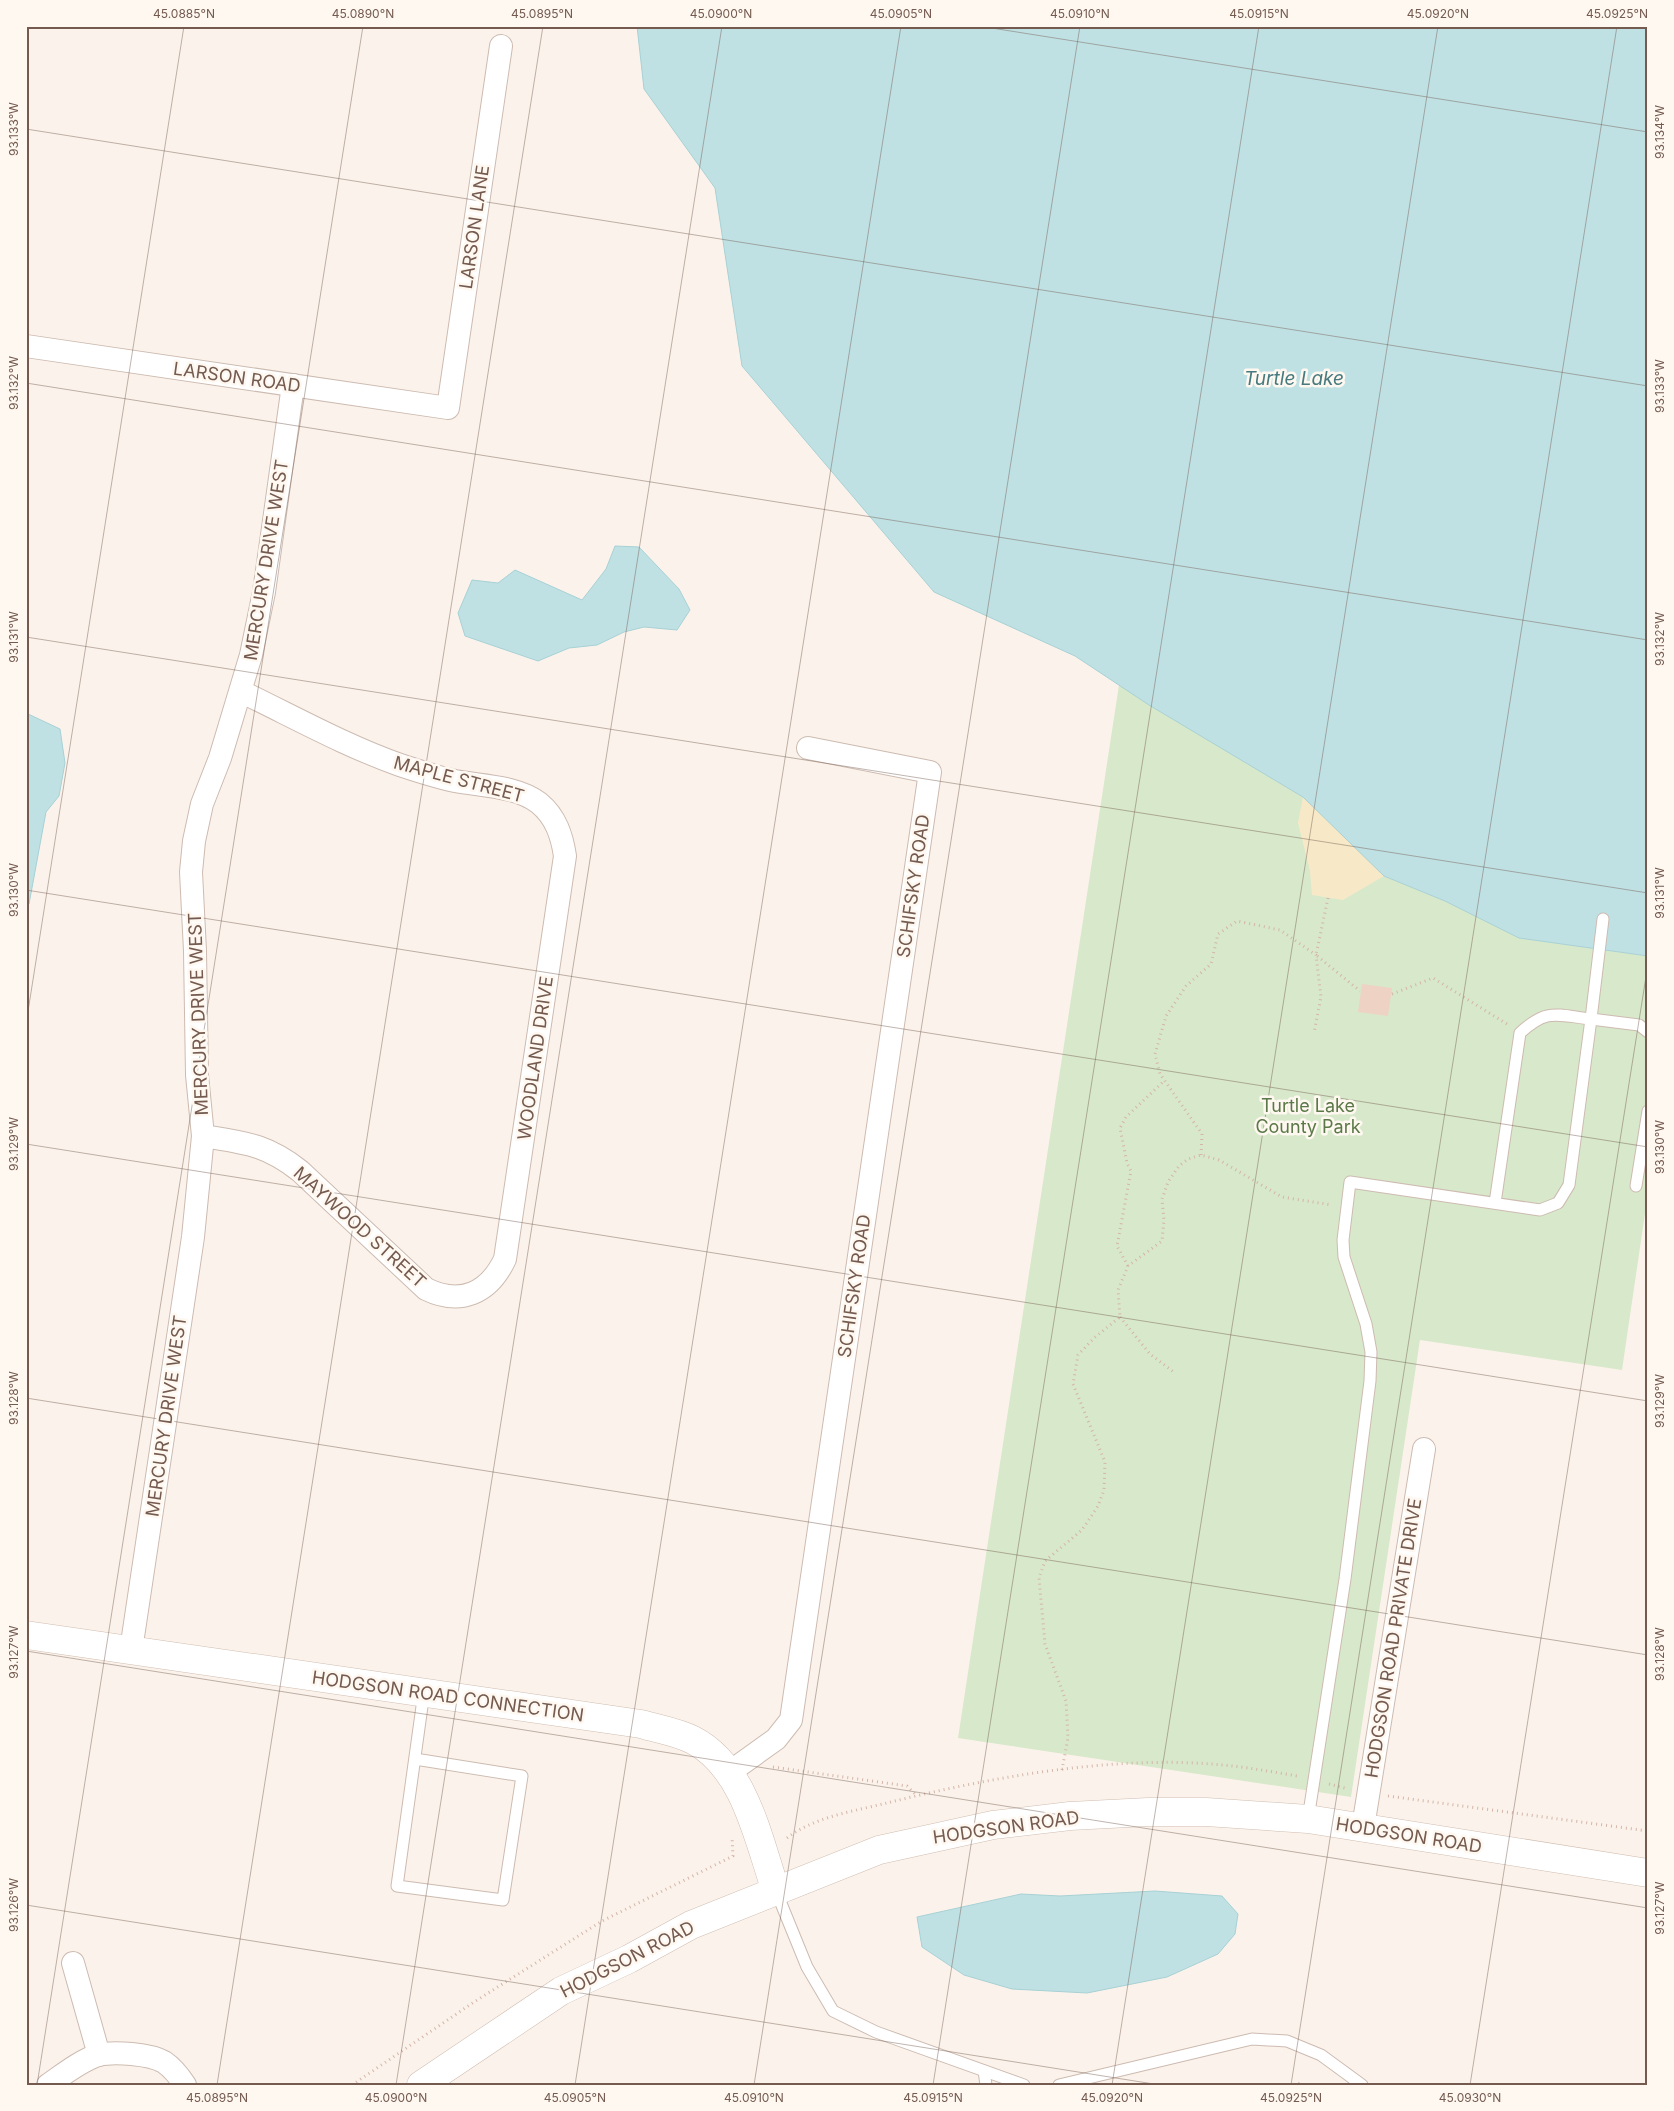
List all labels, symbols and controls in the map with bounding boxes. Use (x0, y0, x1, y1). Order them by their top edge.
text: 45.0885°N (153, 6, 215, 21)
text: 45.0890°N (332, 6, 394, 21)
text: 45.0895°N (511, 6, 573, 21)
text: 45.0900°N (690, 6, 752, 21)
text: 45.0905°N (870, 6, 932, 21)
text: 45.0910°N (1050, 6, 1110, 21)
text: 45.0915°N (1229, 6, 1289, 21)
text: 45.0920°N (1407, 6, 1469, 21)
text: 45.0925°N (1586, 6, 1648, 21)
text: 93.133°W (6, 102, 21, 156)
text: 93.134°W (1652, 105, 1667, 159)
street label: LARSON LANE (455, 164, 493, 290)
text: 93.132°W (6, 356, 21, 410)
street label: LARSON ROAD (172, 358, 302, 396)
text: 93.133°W (1652, 359, 1667, 413)
water label: Turtle Lake (1244, 367, 1344, 390)
street label: MERCURY DRIVE WEST (240, 458, 292, 662)
text: 93.131°W (6, 611, 21, 663)
text: 93.132°W (1652, 612, 1667, 666)
street label: MAPLE STREET (391, 751, 527, 807)
street label: SCHIFSKY ROAD (893, 813, 933, 959)
text: 93.130°W (6, 863, 21, 917)
text: 93.131°W (1652, 867, 1667, 919)
street label: MERCURY DRIVE WEST (184, 912, 212, 1116)
street label: WOODLAND DRIVE (513, 975, 557, 1141)
park label: Turtle Lake County Park (1255, 1095, 1361, 1137)
text: 93.129°W (6, 1117, 21, 1171)
text: 93.130°W (1652, 1120, 1667, 1174)
street label: MAYWOOD STREET (289, 1162, 431, 1292)
street label: SCHIFSKY ROAD (834, 1213, 874, 1359)
street label: MERCURY DRIVE WEST (141, 1314, 191, 1518)
text: 93.128°W (6, 1371, 21, 1425)
text: 93.129°W (1652, 1374, 1667, 1428)
street label: HODGSON ROAD PRIVATE DRIVE (1361, 1497, 1425, 1779)
text: 93.127°W (6, 1625, 21, 1679)
text: 93.128°W (1652, 1627, 1667, 1681)
street label: HODGSON ROAD CONNECTION (311, 1667, 585, 1725)
street label: HODGSON ROAD (931, 1806, 1081, 1848)
street label: HODGSON ROAD (1334, 1813, 1484, 1857)
text: 93.126°W (6, 1878, 21, 1932)
text: 93.127°W (1652, 1881, 1667, 1935)
street label: HODGSON ROAD (556, 1916, 698, 2002)
text: 45.0895°N (186, 2090, 248, 2105)
text: 45.0900°N (365, 2090, 427, 2105)
text: 45.0905°N (544, 2090, 606, 2105)
text: 45.0910°N (724, 2090, 784, 2105)
text: 45.0915°N (903, 2090, 963, 2105)
text: 45.0920°N (1081, 2090, 1143, 2105)
text: 45.0925°N (1260, 2090, 1322, 2105)
text: 45.0930°N (1439, 2090, 1501, 2105)

